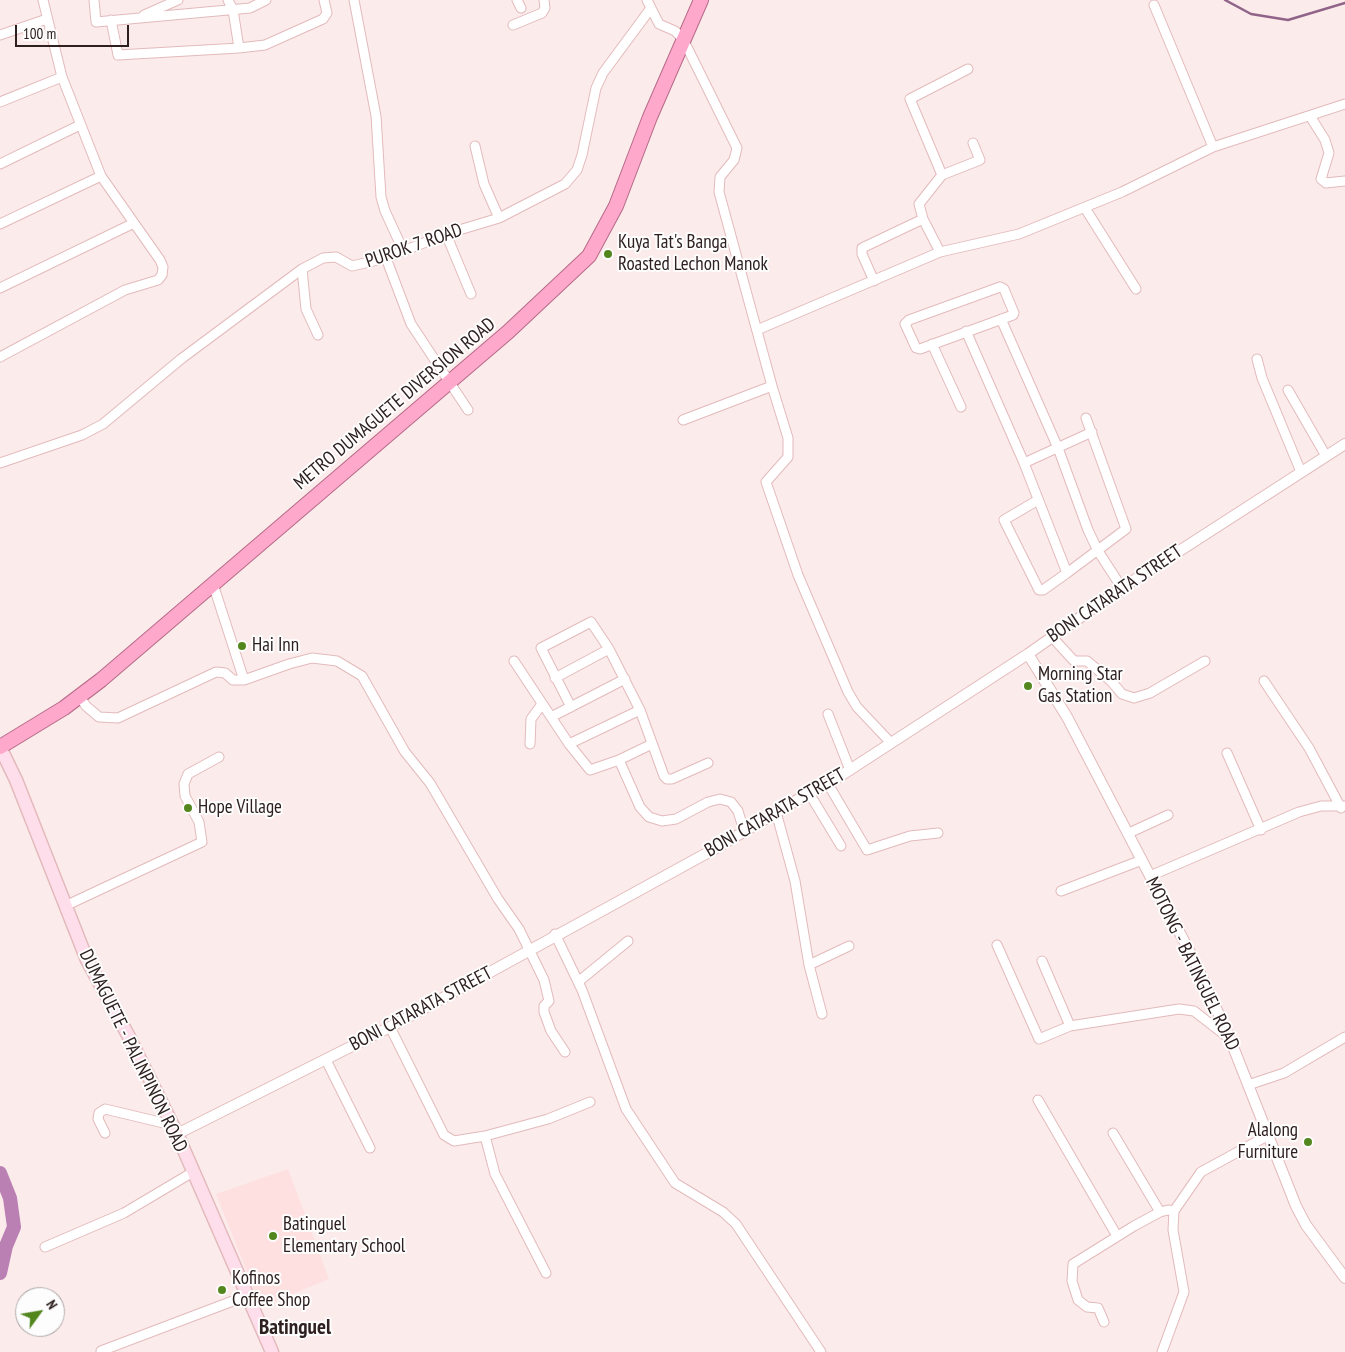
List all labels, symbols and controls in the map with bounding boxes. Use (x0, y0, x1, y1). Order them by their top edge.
scale bar (18, 15, 131, 47)
text: 100 m (23, 24, 56, 43)
street label: PUROK 7 ROAD (363, 219, 465, 273)
place label: Kuya Tat's Banga Roasted Lechon Manok (618, 232, 768, 276)
marker: Kuya Tat's Banga Roasted Lechon Manok (602, 248, 614, 260)
street label: METRO DUMAGUETE DIVERSION ROAD (290, 313, 500, 495)
street label: BONI CATARATA STREET (1043, 540, 1187, 648)
place label: Hai Inn (252, 635, 299, 657)
marker: Hai Inn (236, 640, 248, 652)
place label: Morning Star Gas Station (1038, 664, 1123, 708)
marker: Morning Star Gas Station (1022, 680, 1034, 692)
street label: BONI CATARATA STREET (701, 764, 849, 862)
place label: Hope Village (198, 797, 282, 819)
marker: Hope Village (182, 802, 194, 814)
street label: MOTONG - BATINGUEL ROAD (1140, 874, 1244, 1054)
street label: DUMAGUETE - PALINPINON ROAD (74, 946, 192, 1156)
street label: BONI CATARATA STREET (346, 962, 496, 1056)
place label: Alalong Furniture (1238, 1120, 1298, 1164)
marker: Alalong Furniture (1302, 1136, 1314, 1148)
place label: Batinguel Elementary School (283, 1214, 405, 1258)
marker: Batinguel Elementary School (267, 1230, 279, 1242)
place label: Kofinos Coffee Shop (232, 1268, 310, 1312)
marker: Kofinos Coffee Shop (216, 1284, 228, 1296)
north arrow (15, 1287, 65, 1337)
text: N (42, 1297, 62, 1313)
district label: Batinguel (259, 1315, 331, 1341)

